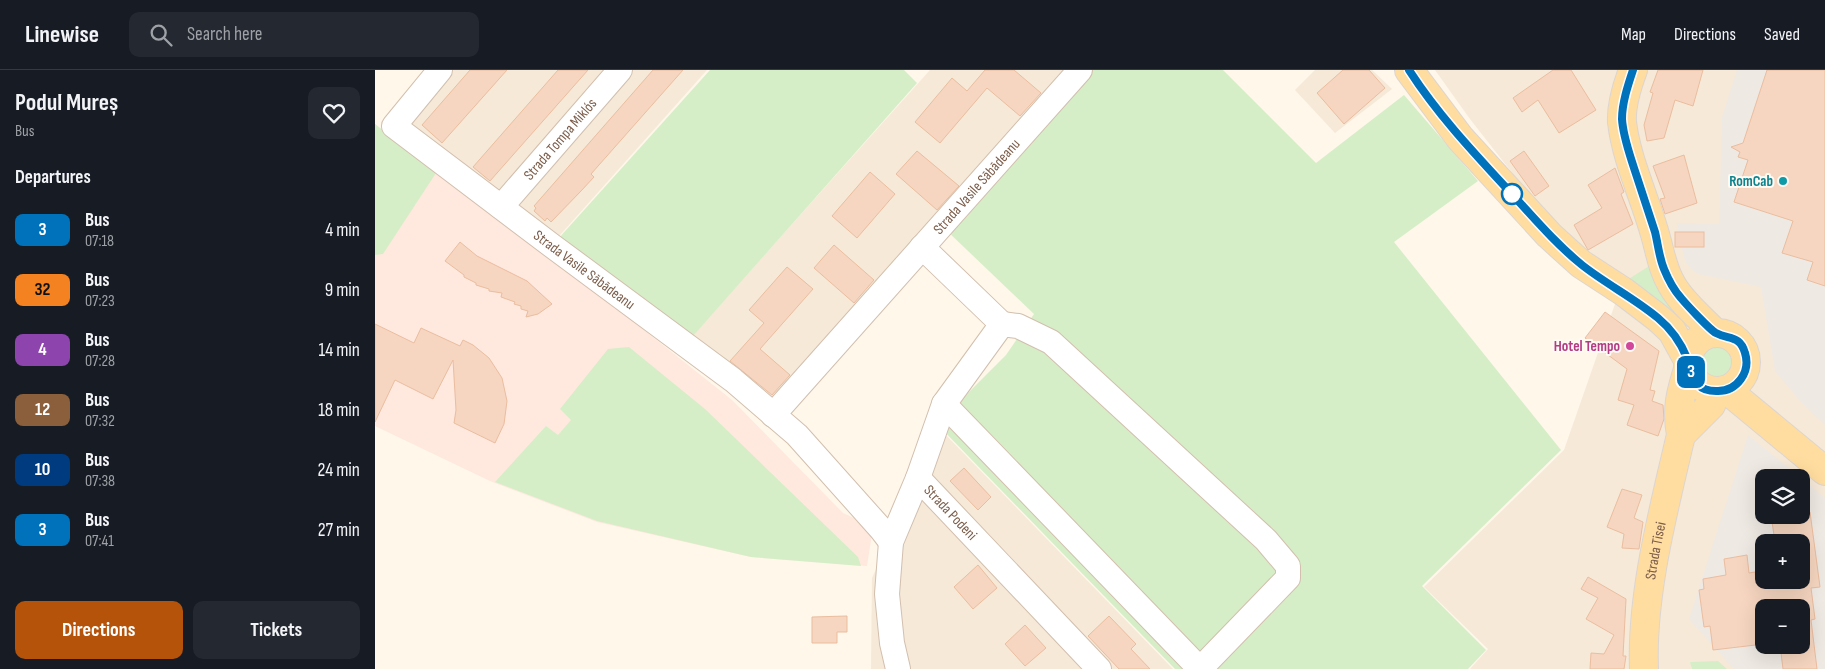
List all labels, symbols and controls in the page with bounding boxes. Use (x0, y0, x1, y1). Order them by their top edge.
search box (129, 12, 479, 57)
text: Linewise (25, 20, 99, 49)
icon: search (147, 21, 175, 49)
text: Search here (187, 23, 263, 46)
text: Map (1621, 24, 1646, 45)
text: Directions (1674, 24, 1736, 45)
text: Saved (1764, 24, 1800, 45)
button: heart (308, 87, 360, 139)
text: Podul Mureș (15, 88, 118, 117)
street label: Strada Tompa Miklós (520, 94, 601, 184)
text: Bus (15, 122, 35, 141)
street label: Strada Vasile Săbădeanu (929, 135, 1024, 239)
text: Departures (15, 166, 91, 189)
place label: RomCab (1729, 172, 1773, 191)
marker: RomCab (1777, 175, 1789, 187)
unlabelled marker (1501, 183, 1523, 205)
text: Bus (85, 209, 110, 232)
text: 3 (38, 219, 47, 240)
text: 4 min (325, 219, 360, 242)
street label: Strada Vasile Săbădeanu (530, 226, 639, 314)
text: 07:18 (85, 232, 114, 251)
text: Bus (85, 269, 110, 292)
text: 32 (35, 279, 50, 300)
text: 9 min (325, 279, 360, 302)
text: 07:23 (85, 292, 115, 311)
text: Bus (85, 329, 110, 352)
place label: Hotel Tempo (1554, 337, 1620, 356)
text: 4 (38, 339, 47, 360)
text: 14 min (319, 339, 360, 362)
marker: Hotel Tempo (1624, 340, 1636, 352)
text: 07:28 (85, 352, 115, 371)
line badge: 3 (1675, 356, 1707, 388)
text: 3 (1687, 361, 1695, 382)
text: Bus (85, 389, 110, 412)
text: 12 (35, 399, 50, 420)
text: 18 min (318, 399, 360, 422)
text: 07:32 (85, 412, 115, 431)
text: Bus (85, 449, 110, 472)
text: 10 (35, 459, 50, 480)
text: 24 min (317, 459, 360, 482)
map controls (1755, 469, 1810, 654)
button: layers (1755, 469, 1810, 524)
text: 07:38 (85, 472, 115, 491)
street label: Strada Podeni (920, 481, 981, 545)
text: Bus (85, 509, 110, 532)
text: 3 (38, 519, 47, 540)
text: 27 min (318, 519, 360, 542)
street label: Strada Tisei (1641, 520, 1671, 581)
text: 07:41 (85, 532, 114, 551)
button: + (1755, 534, 1810, 589)
button: − (1755, 599, 1810, 654)
button: Directions (15, 601, 183, 659)
button: Tickets (193, 601, 360, 659)

